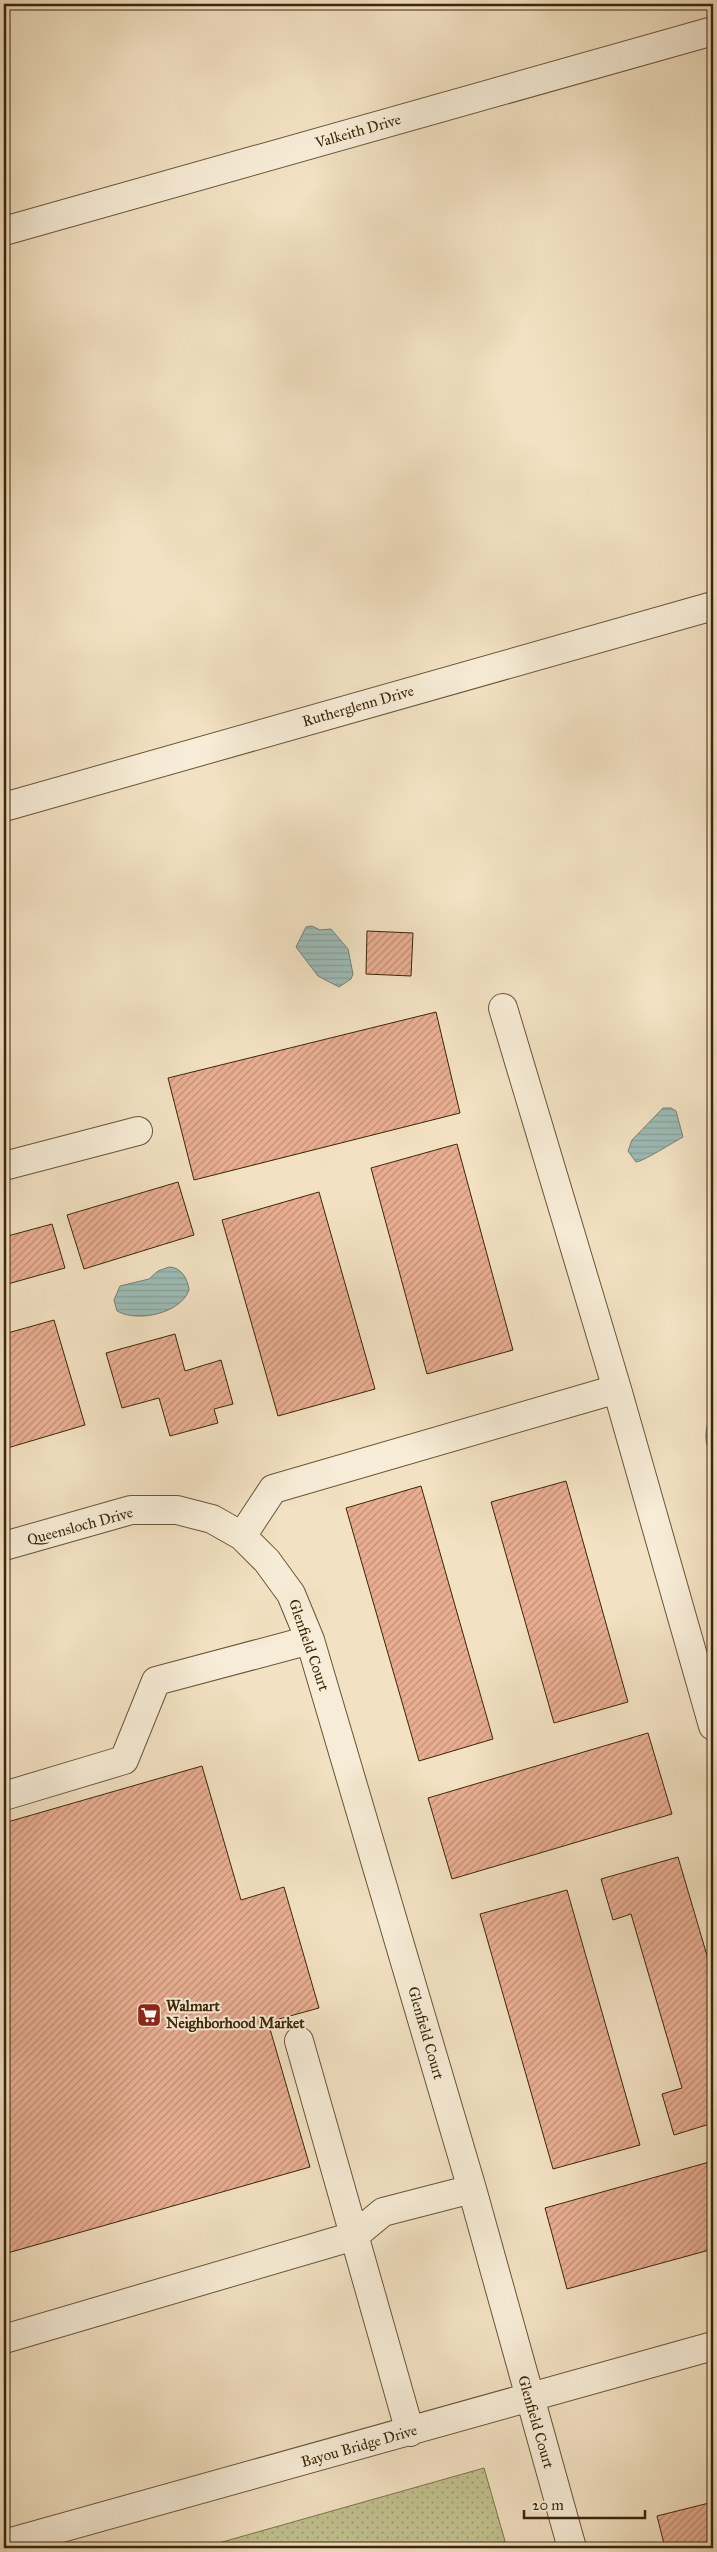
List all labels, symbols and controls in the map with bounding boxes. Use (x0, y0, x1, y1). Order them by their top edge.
street label: Valkeith Drive (312, 110, 403, 152)
street label: Rutherglenn Drive (300, 681, 416, 731)
street label: Queensloch Drive (25, 1503, 135, 1549)
street label: Glenfield Court (285, 1597, 333, 1694)
street label: Glenfield Court (404, 1984, 448, 2082)
place label: Walmart Neighborhood Market (166, 1997, 305, 2033)
supermarket icon: Walmart Neighborhood Market (136, 2002, 162, 2028)
street label: Glenfield Court (514, 2373, 558, 2471)
street label: Bayou Bridge Drive (299, 2421, 419, 2471)
scale bar (524, 2487, 646, 2519)
text: 20 m (532, 2496, 564, 2514)

